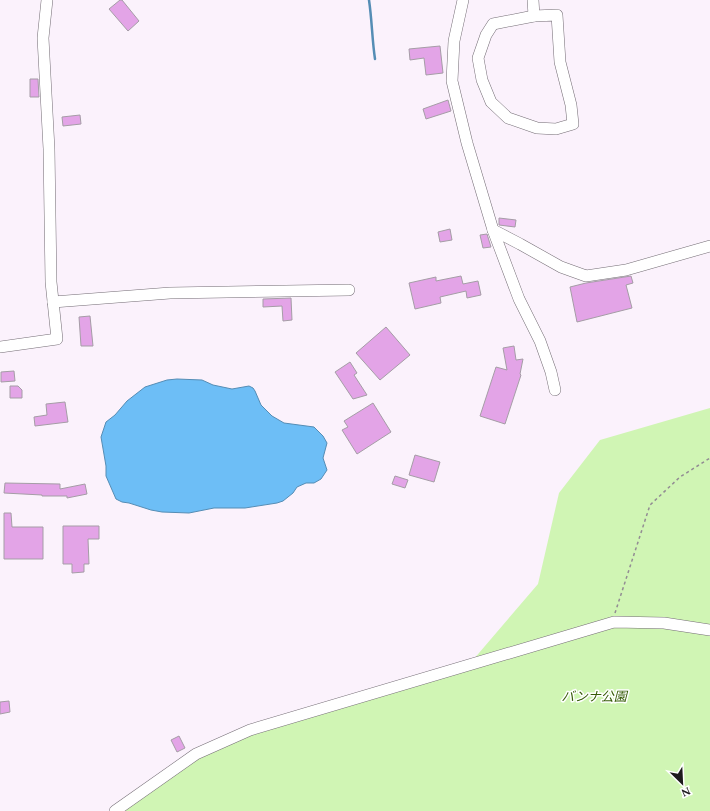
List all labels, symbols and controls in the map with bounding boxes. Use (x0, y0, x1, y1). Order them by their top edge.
park label: バンナ公園 (561, 687, 629, 707)
north arrow (662, 763, 702, 803)
text: N (678, 782, 693, 801)

